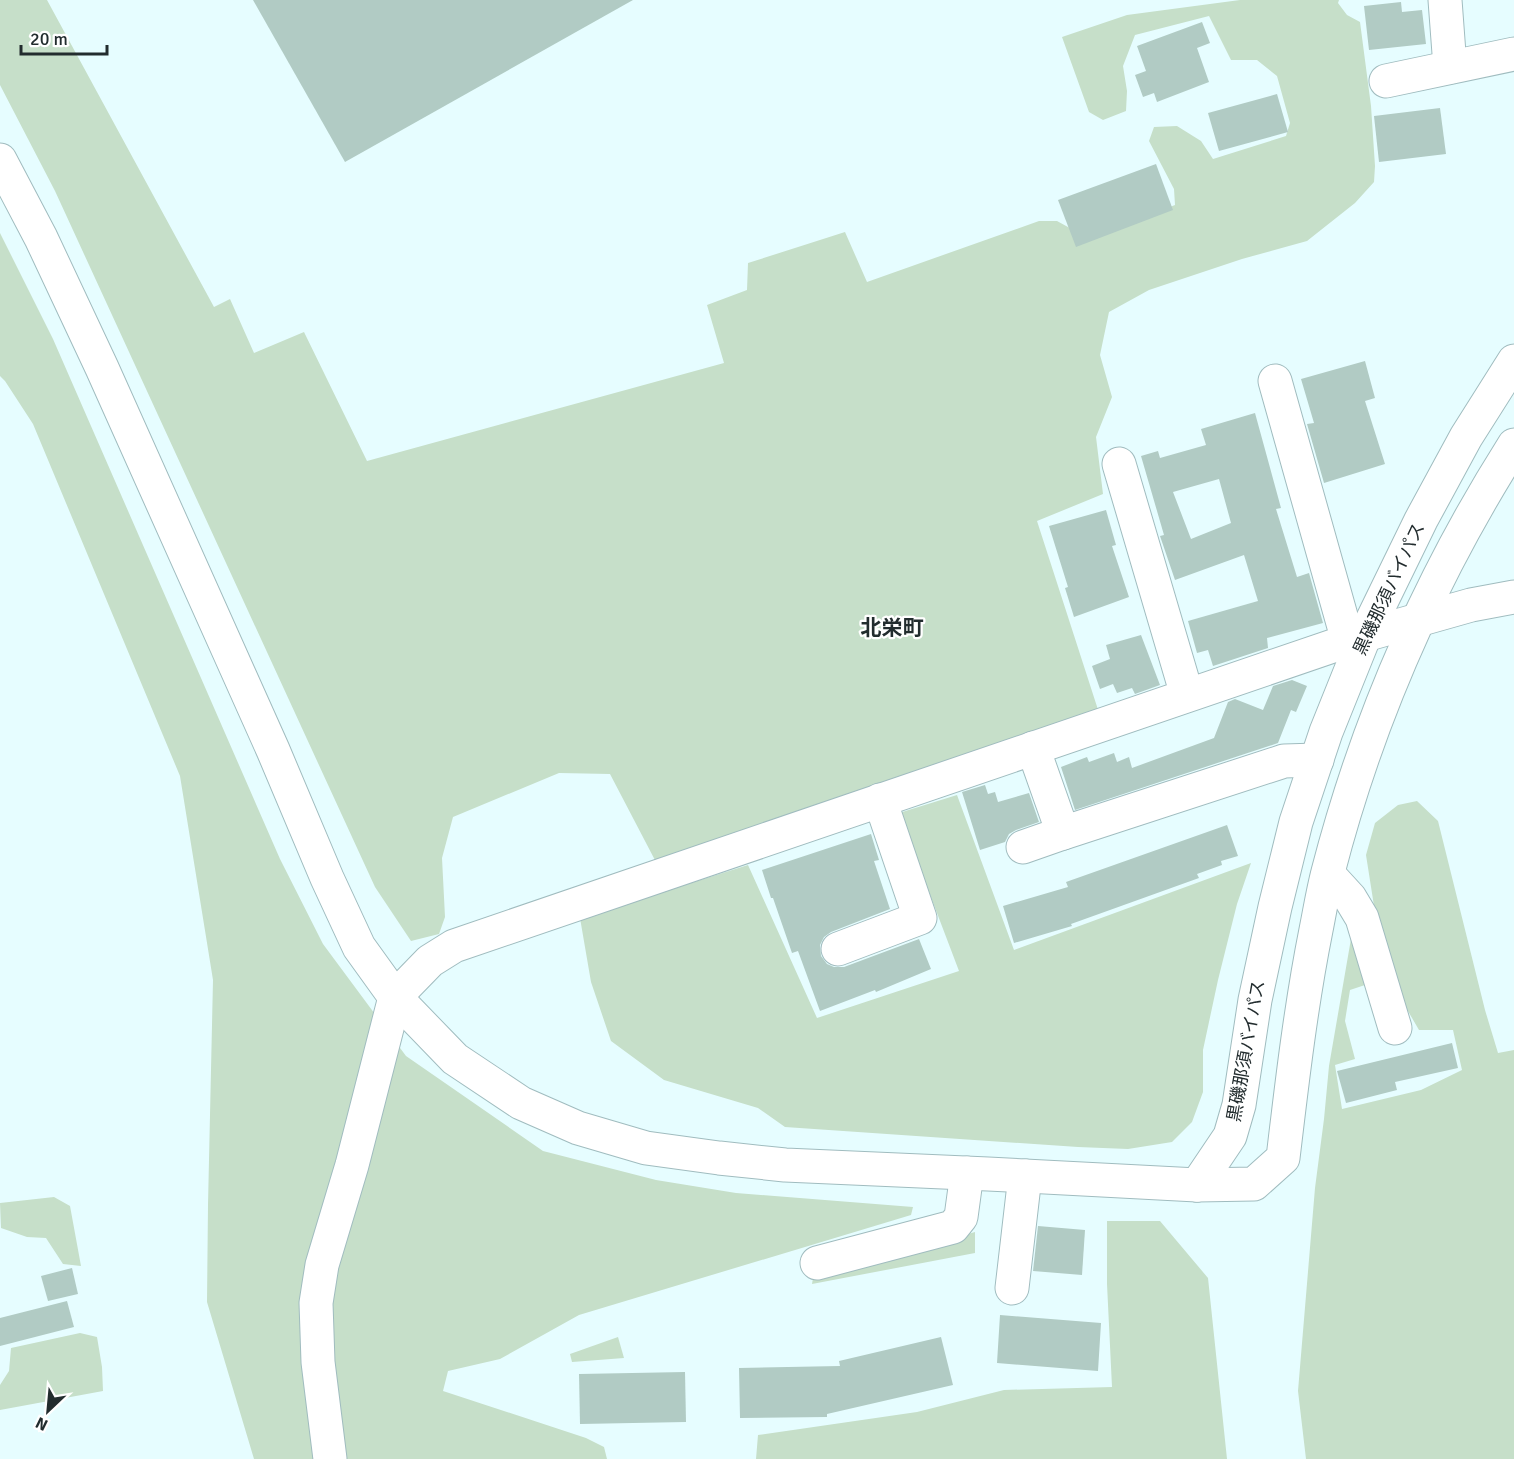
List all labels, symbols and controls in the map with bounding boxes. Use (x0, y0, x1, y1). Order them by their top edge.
scale bar (21, 18, 106, 56)
text: 20 m (30, 28, 68, 50)
street label: 黒磯那須バイパス (1349, 519, 1429, 659)
district label: 北栄町 (861, 615, 924, 641)
street label: 黒磯那須バイパス (1223, 978, 1269, 1124)
north arrow (18, 1381, 78, 1441)
text: N (32, 1412, 51, 1435)

